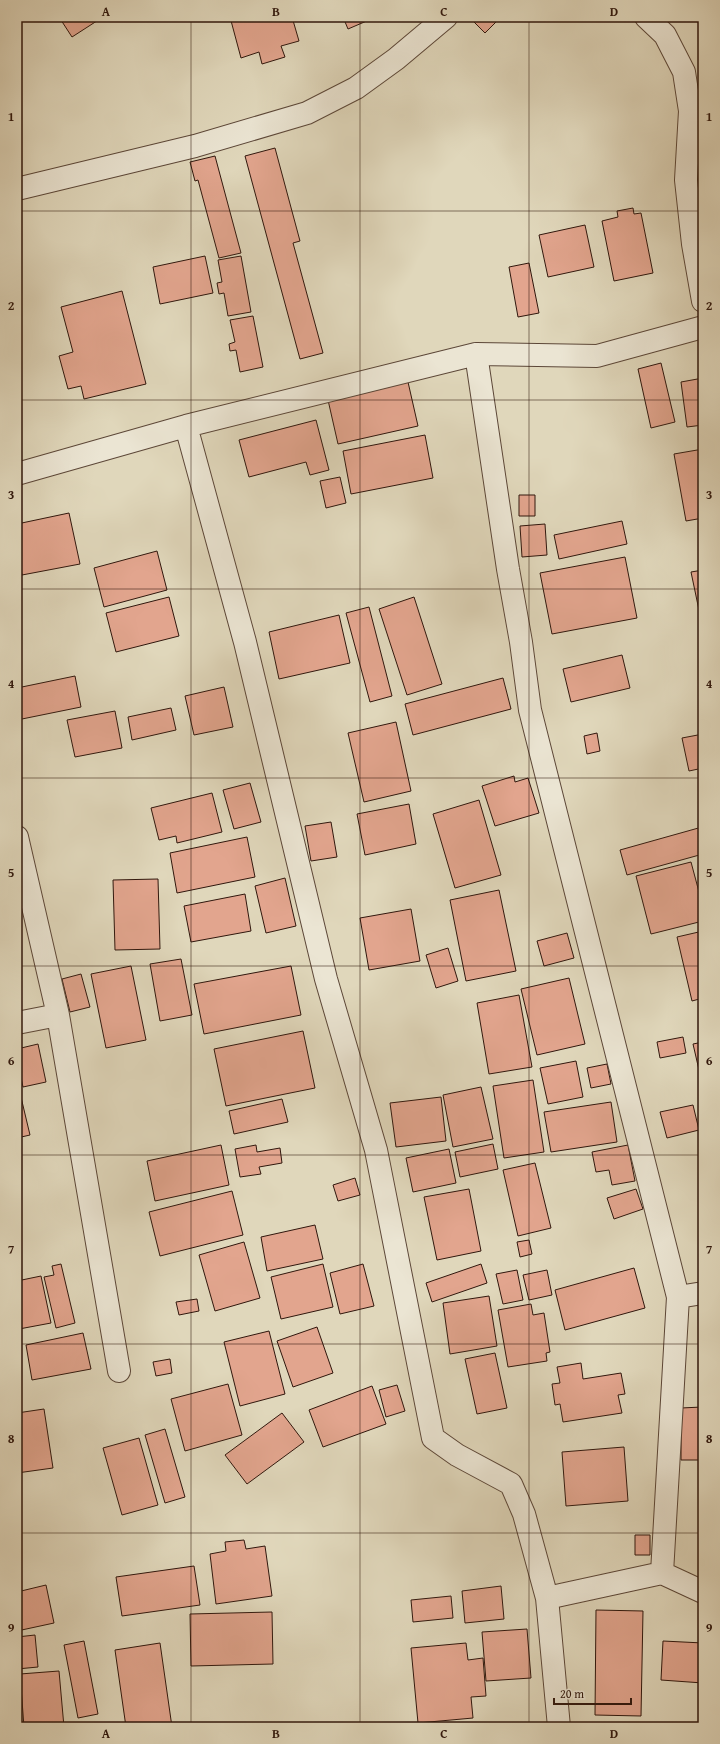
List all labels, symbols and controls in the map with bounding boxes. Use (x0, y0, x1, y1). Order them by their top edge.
text: A (102, 2, 111, 21)
text: B (272, 2, 280, 21)
text: C (440, 2, 448, 21)
text: D (610, 2, 618, 21)
text: 1 (8, 107, 14, 126)
text: 1 (706, 107, 712, 126)
text: 2 (8, 296, 15, 315)
text: 2 (706, 296, 713, 315)
text: 3 (8, 485, 14, 504)
text: 3 (706, 485, 712, 504)
text: 4 (8, 674, 15, 693)
text: 4 (706, 674, 713, 693)
text: 5 (8, 863, 15, 882)
text: 5 (706, 863, 713, 882)
text: 6 (8, 1051, 15, 1070)
text: 6 (706, 1051, 713, 1070)
text: 7 (8, 1240, 15, 1259)
text: 7 (706, 1240, 713, 1259)
text: 8 (8, 1429, 15, 1448)
text: 8 (706, 1429, 713, 1448)
text: 9 (8, 1618, 15, 1637)
text: 9 (706, 1618, 713, 1637)
scale bar (554, 1680, 631, 1706)
text: 20 m (560, 1685, 584, 1702)
text: A (102, 1724, 111, 1743)
text: B (272, 1724, 280, 1743)
text: C (440, 1724, 448, 1743)
text: D (610, 1724, 618, 1743)

